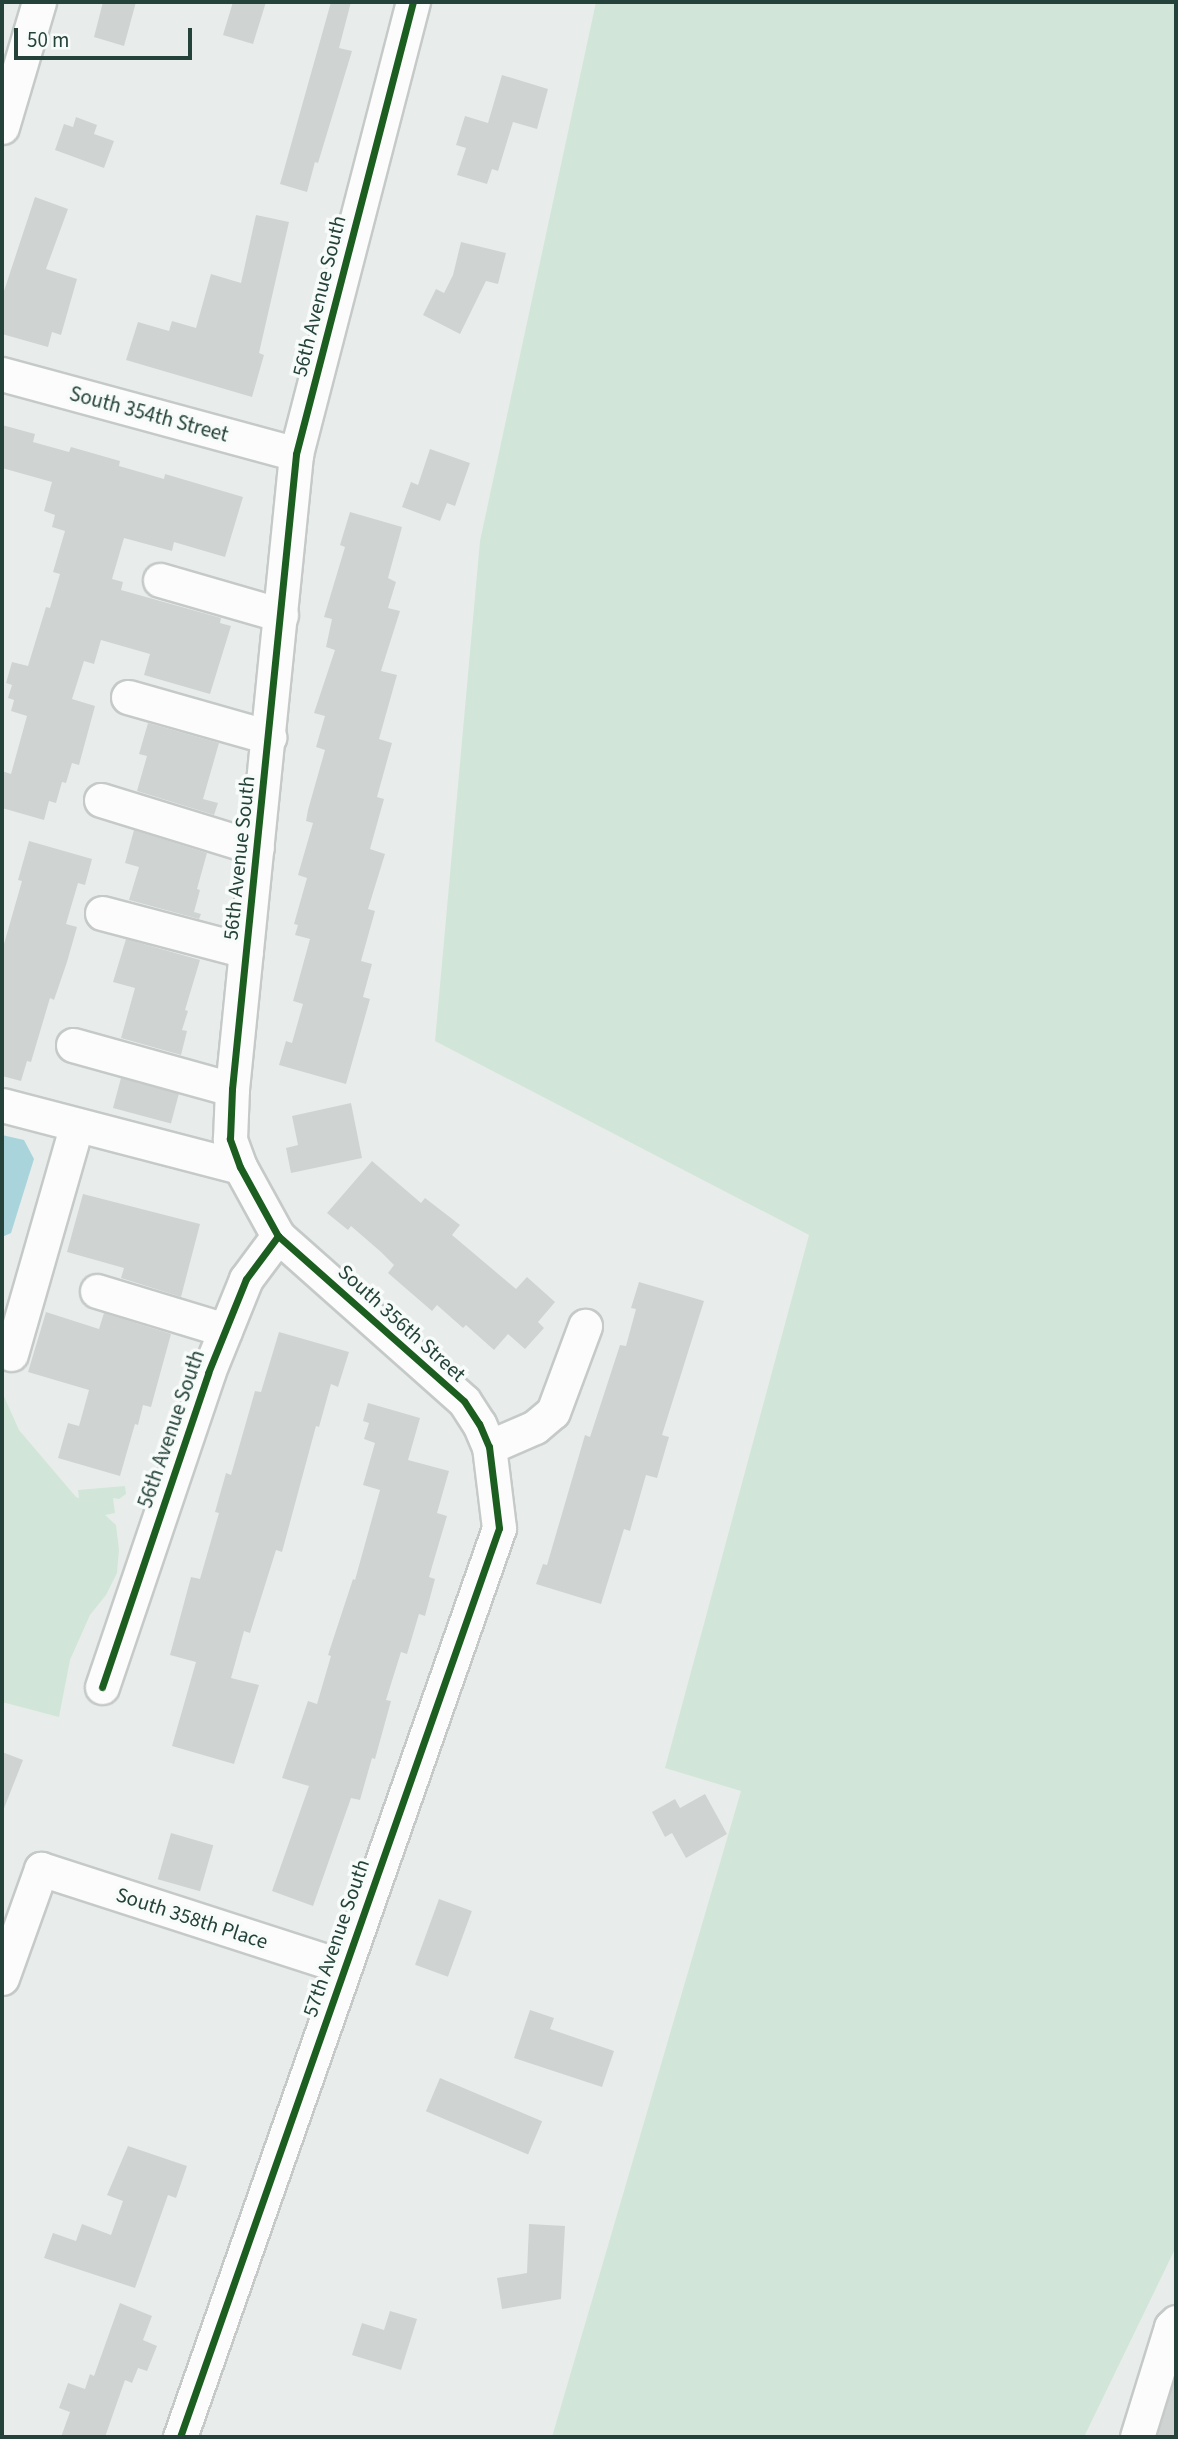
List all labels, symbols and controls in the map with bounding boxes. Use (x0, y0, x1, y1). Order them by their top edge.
scale bar (18, 14, 196, 58)
text: 50 m (27, 25, 69, 55)
street label: 56th Avenue South (287, 213, 351, 379)
street label: South 354th Street (67, 381, 231, 447)
street label: 56th Avenue South (218, 775, 260, 941)
street label: South 356th Street (333, 1259, 471, 1387)
street label: 56th Avenue South (132, 1347, 210, 1511)
street label: 57th Avenue South (297, 1856, 375, 2020)
street label: South 358th Place (113, 1882, 271, 1954)

